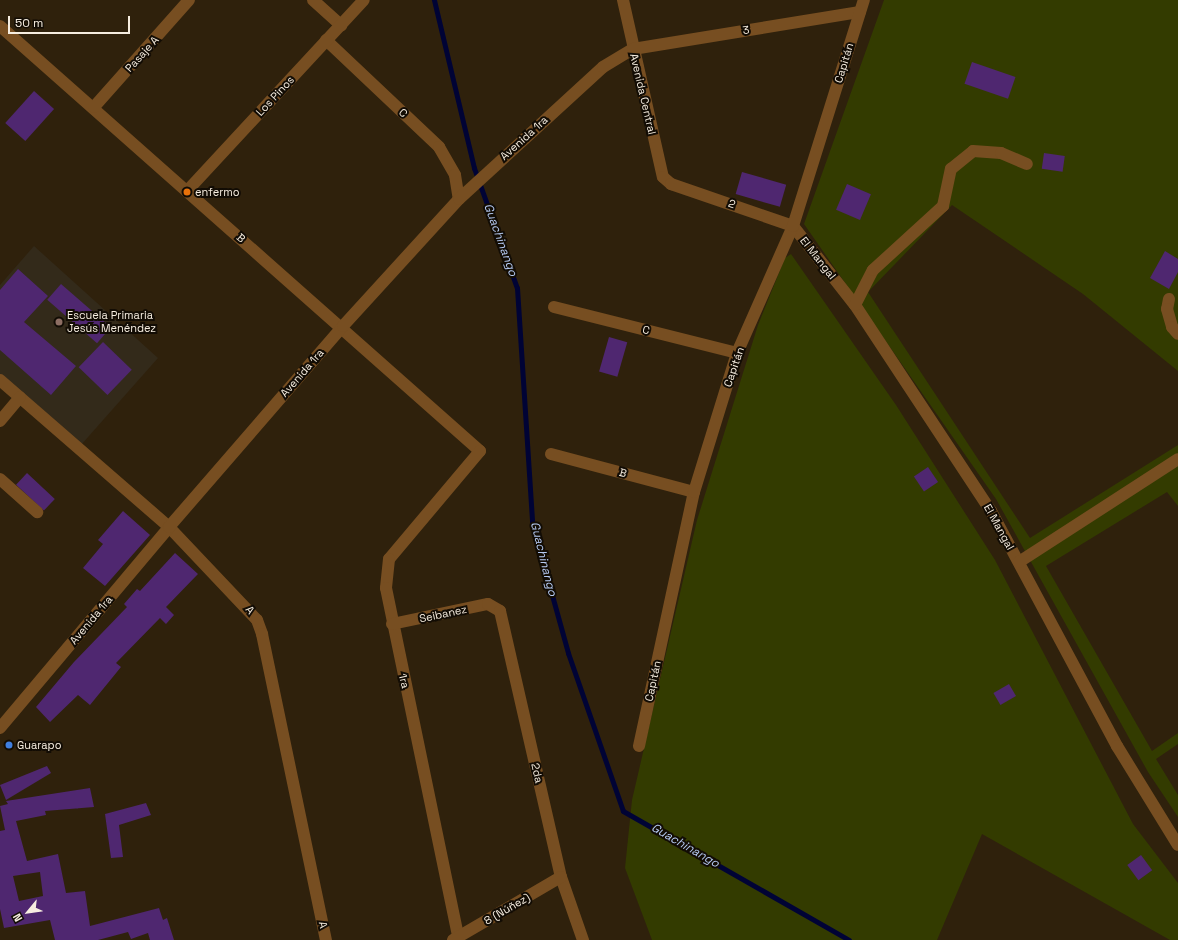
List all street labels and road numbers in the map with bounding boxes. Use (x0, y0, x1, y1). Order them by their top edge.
street label: 3 (742, 23, 750, 37)
street label: Pasaje A (122, 33, 162, 75)
street label: Capitán (832, 41, 856, 85)
street label: Avenida Central (627, 52, 659, 136)
street label: Los Pinos (253, 73, 297, 119)
street label: C (396, 106, 410, 120)
street label: Avenida 1ra (497, 113, 551, 163)
street label: 2 (727, 197, 737, 211)
street label: B (234, 231, 248, 245)
street label: El Mangal (797, 234, 839, 282)
street label: C (641, 323, 651, 337)
street label: Capitán (721, 345, 747, 389)
street label: Avenida 1ra (277, 346, 327, 400)
street label: B (618, 466, 628, 480)
street label: El Mangal (981, 502, 1017, 552)
street label: Avenida 1ra (67, 593, 115, 647)
street label: A (243, 603, 257, 617)
street label: Seibanez (418, 603, 468, 625)
street label: Capitán (642, 659, 664, 703)
street label: 1ra (396, 672, 412, 690)
street label: 2da (528, 762, 546, 784)
street label: 8 (Núñez) (482, 891, 532, 927)
street label: A (316, 920, 330, 930)

